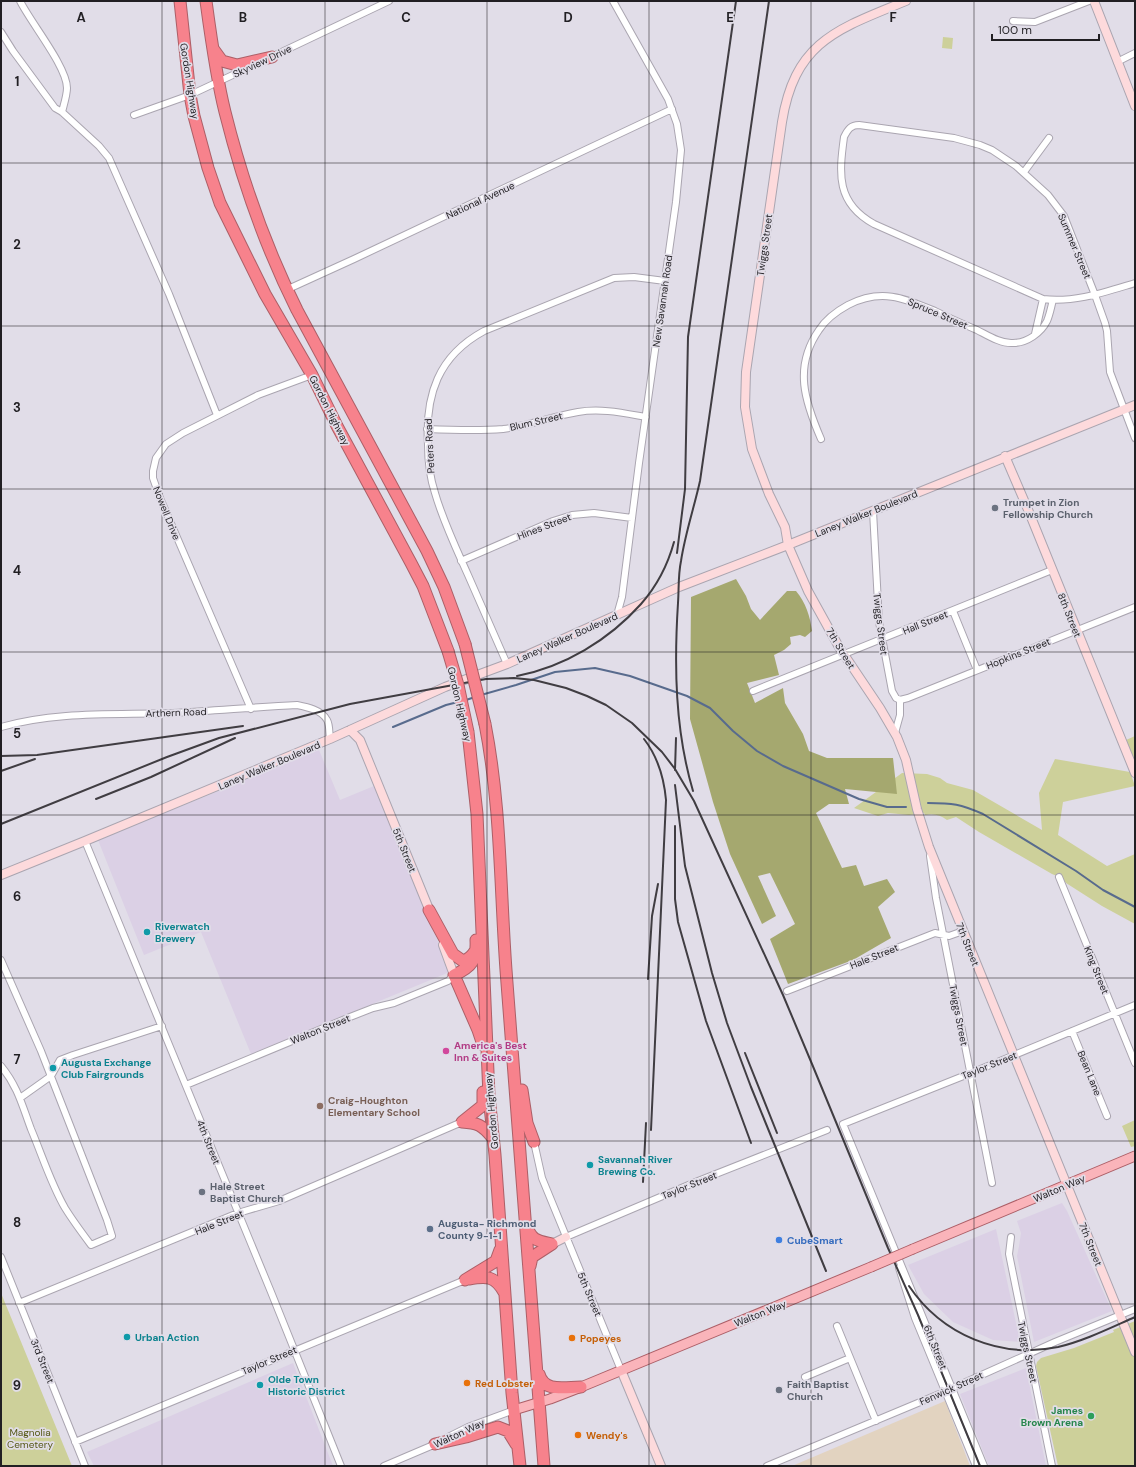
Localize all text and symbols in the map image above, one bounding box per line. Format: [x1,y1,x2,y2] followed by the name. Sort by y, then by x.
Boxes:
[76,9,86,26] text: A
[239,9,247,26] text: B
[401,9,411,26] text: C
[563,9,573,26] text: D
[726,9,734,26] text: E
[889,9,897,26] text: F
[992,16,1099,42] scale bar
[998,22,1032,38] text: 100 m
[177,42,202,120] street label: Gordon Highway
[231,42,294,81] street label: Skyview Drive
[15,73,19,90] text: 1
[444,179,517,222] street label: National Avenue
[1055,212,1094,281] street label: Summer Street
[754,213,775,277] street label: Twiggs Street
[13,236,21,253] text: 2
[650,254,675,348] street label: New Savannah Road
[906,295,970,332] street label: Spruce Street
[306,373,353,448] street label: Gordon Highway
[13,399,21,416] text: 3
[508,409,564,434] street label: Blum Street
[422,418,437,474] street label: Peters Road
[150,485,183,542] street label: Nowell Drive
[813,487,919,540] street label: Laney Walker Boulevard
[1003,496,1093,521] place label: Trumpet in Zion Fellowship Church
[990,503,1000,513] marker: Trumpet in Zion Fellowship Church
[515,510,573,543] street label: Hines Street
[13,562,21,579] text: 4
[1055,591,1084,639] street label: 8th Street
[870,592,891,656] street label: Twiggs Street
[901,607,950,637] street label: Hall Street
[515,609,620,666] street label: Laney Walker Boulevard
[823,625,858,671] street label: 7th Street
[984,635,1052,672] street label: Hopkins Street
[445,665,475,743] street label: Gordon Highway
[145,705,207,720] street label: Arthern Road
[13,725,21,742] text: 5
[216,738,322,793] street label: Laney Walker Boulevard
[390,826,419,874] street label: 5th Street
[13,888,21,905] text: 6
[155,920,210,945] place label: Riverwatch Brewery
[953,920,982,968] street label: 7th Street
[142,927,152,937] marker: Riverwatch Brewery
[848,941,900,972] street label: Hale Street
[1081,944,1112,996] street label: King Street
[946,983,971,1047] street label: Twiggs Street
[288,1012,352,1047] street label: Walton Street
[454,1039,527,1064] place label: America's Best Inn & Suites
[441,1046,451,1056] marker: America's Best Inn & Suites
[960,1048,1019,1082] street label: Taylor Street
[1075,1049,1105,1098] street label: Bean Lane
[14,1051,21,1068] text: 7
[61,1056,151,1081] place label: Augusta Exchange Club Fairgrounds
[48,1063,58,1073] marker: Augusta Exchange Club Fairgrounds
[482,1072,501,1150] street label: Gordon Highway
[328,1094,420,1119] place label: Craig-Houghton Elementary School
[315,1101,325,1111] marker: Craig-Houghton Elementary School
[194,1118,223,1166] street label: 4th Street
[598,1153,672,1178] place label: Savannah River Brewing Co.
[585,1160,595,1170] marker: Savannah River Brewing Co.
[660,1168,719,1202] street label: Taylor Street
[1031,1172,1087,1205] street label: Walton Way
[210,1180,284,1205] place label: Hale Street Baptist Church
[197,1187,207,1197] marker: Hale Street Baptist Church
[193,1207,245,1238] street label: Hale Street
[13,1214,21,1231] text: 8
[438,1217,536,1242] place label: Augusta- Richmond County 9-1-1
[1076,1220,1105,1268] street label: 7th Street
[425,1224,435,1234] marker: Augusta- Richmond County 9-1-1
[787,1234,843,1247] place label: CubeSmart
[774,1235,784,1245] marker: CubeSmart
[574,1270,605,1318] street label: 5th Street
[732,1297,789,1330] street label: Walton Way
[1015,1320,1040,1384] street label: Twiggs Street
[921,1323,950,1371] street label: 6th Street
[135,1331,199,1344] place label: Urban Action
[122,1332,132,1342] marker: Urban Action
[580,1332,621,1345] place label: Popeyes
[567,1333,577,1343] marker: Popeyes
[28,1337,57,1385] street label: 3rd Street
[240,1343,299,1378] street label: Taylor Street
[917,1369,985,1408] street label: Fenwick Street
[268,1373,345,1398] place label: Olde Town Historic District
[13,1377,21,1394] text: 9
[475,1377,533,1390] place label: Red Lobster
[462,1378,472,1388] marker: Red Lobster
[787,1378,849,1403] place label: Faith Baptist Church
[255,1380,265,1390] marker: Olde Town Historic District
[774,1385,784,1395] marker: Faith Baptist Church
[1021,1404,1083,1429] place label: James Brown Arena
[1086,1411,1096,1421] marker: James Brown Arena
[432,1416,487,1451] street label: Walton Way
[7,1426,53,1451] park label: Magnolia Cemetery
[586,1429,628,1442] place label: Wendy's
[573,1430,583,1440] marker: Wendy's

